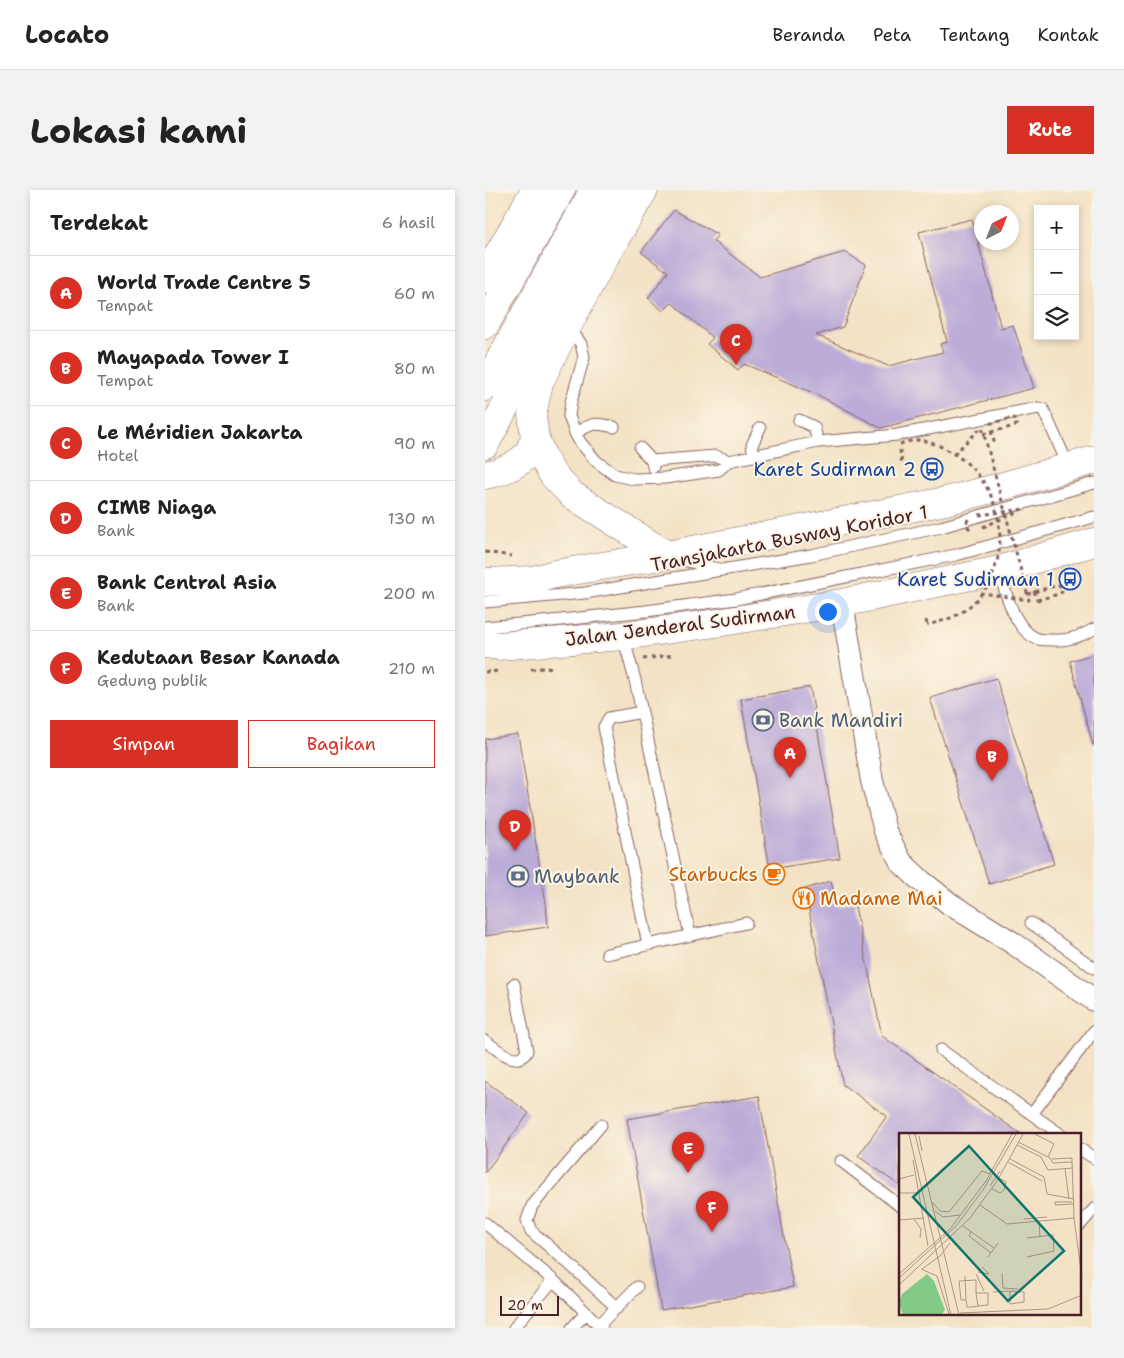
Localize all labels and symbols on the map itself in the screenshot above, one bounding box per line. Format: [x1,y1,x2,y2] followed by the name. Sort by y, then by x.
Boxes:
[974,205,1019,250] north arrow
[720,324,752,365] pin: C
[754,457,916,482] place label: Karet Sudirman 2
[920,457,944,481] bus stop icon: Karet Sudirman 2
[648,499,930,578] street label: Transjakarta Busway Koridor 1
[897,567,1054,592] place label: Karet Sudirman 1
[1058,567,1082,591] bus stop icon: Karet Sudirman 1
[563,599,797,652] street label: Jalan Jenderal Sudirman
[815,599,841,625] your location
[751,708,775,732] bank icon: Bank Mandiri
[779,708,903,733] place label: Bank Mandiri
[774,737,806,778] pin: A
[976,740,1008,781] pin: B
[499,810,531,851] pin: D
[668,862,758,887] place label: Starbucks
[762,862,786,886] cafe icon: Starbucks
[506,864,530,888] bank icon: Maybank
[534,864,620,889] place label: Maybank
[792,886,816,910] restaurant icon: Madame Mai
[820,886,943,911] place label: Madame Mai
[672,1132,704,1173] pin: E
[899,1133,1081,1316] inset map
[696,1191,728,1232] pin: F
[500,1293,559,1316] scale bar

